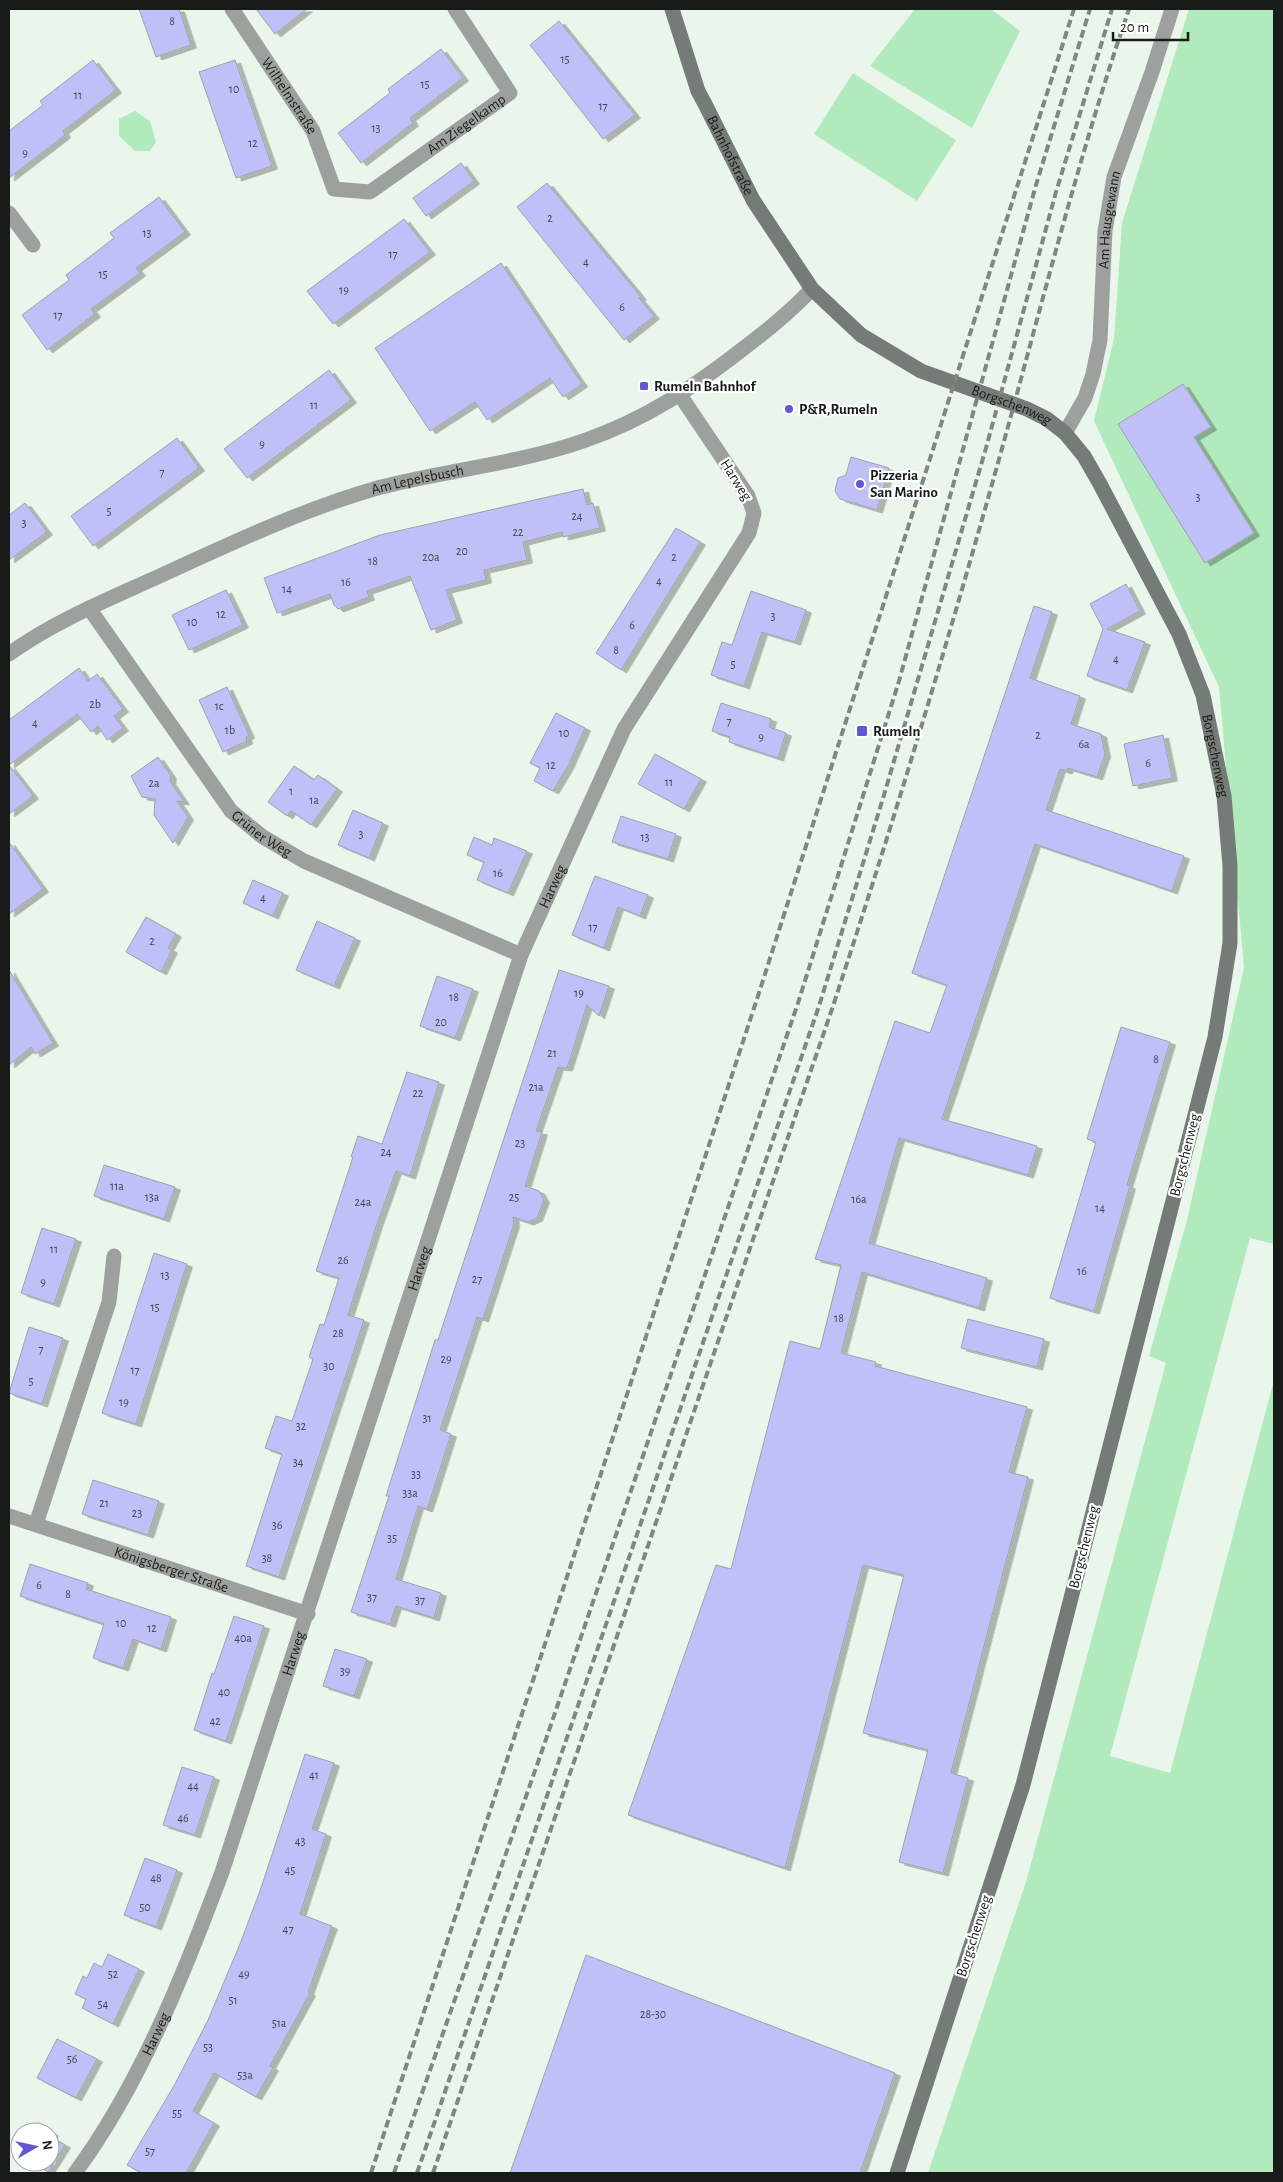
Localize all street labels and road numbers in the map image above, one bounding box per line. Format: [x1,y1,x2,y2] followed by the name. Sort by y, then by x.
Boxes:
[259,55,320,137] street label: Wilhelmstraße
[424,91,508,157] street label: Am Ziegelkamp
[704,113,757,198] street label: Bahnhofstraße
[1096,168,1123,269] street label: Am Hausgewann
[970,382,1056,428] street label: Borgschenweg
[718,457,755,504] street label: Harweg
[369,462,465,497] street label: Am Lepelsbusch
[1200,713,1232,799] street label: Borgschenweg
[229,807,295,860] street label: Grüner Weg
[536,862,569,910] street label: Harweg
[1167,1111,1203,1198] street label: Borgschenweg
[405,1244,433,1292] street label: Harweg
[1066,1503,1102,1590] street label: Borgschenweg
[113,1544,231,1595] street label: Königsberger Straße
[279,1629,308,1677] street label: Harweg
[954,1893,994,1979] street label: Borgschenweg
[139,2009,172,2058] street label: Harweg

